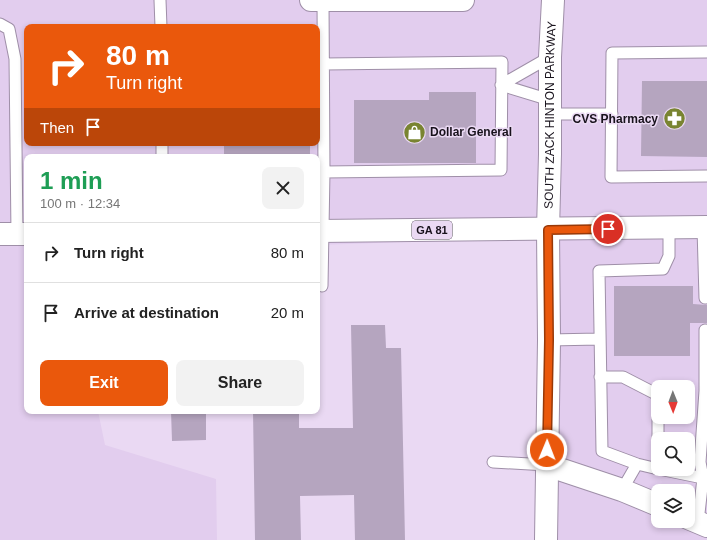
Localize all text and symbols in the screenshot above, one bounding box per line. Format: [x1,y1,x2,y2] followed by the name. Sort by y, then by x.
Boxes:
[542,21,559,209] street label: SOUTH ZACK HINTON PARKWAY
[40,40,92,92] icon: right
[106,40,170,71] text: 80 m
[106,73,182,93] text: Turn right
[661,106,687,132] pharmacy icon: CVS Pharmacy
[573,112,658,126] place label: CVS Pharmacy
[82,116,104,138] icon: arrive
[40,119,74,136] text: Then
[402,119,428,145] shop icon: Dollar General
[430,125,512,139] place label: Dollar General
[40,167,103,194] text: 1 min
[262,167,304,209] button: close
[40,196,120,211] text: 100 m · 12:34
[591,212,625,246] pin
[597,218,619,240] icon: arrive
[412,221,452,239] road number: GA 81
[40,242,62,264] icon: right
[74,244,144,261] text: Turn right
[271,244,304,261] text: 80 m
[40,302,62,324] icon: arrive
[74,304,219,321] text: Arrive at destination
[271,304,304,321] text: 20 m
[40,360,168,406] button: Exit
[176,360,304,406] button: Share
[651,380,695,424] north arrow
[651,380,695,528] map controls
[526,429,568,471] position arrow
[651,432,695,476] button: search
[651,484,695,528] button: layers

